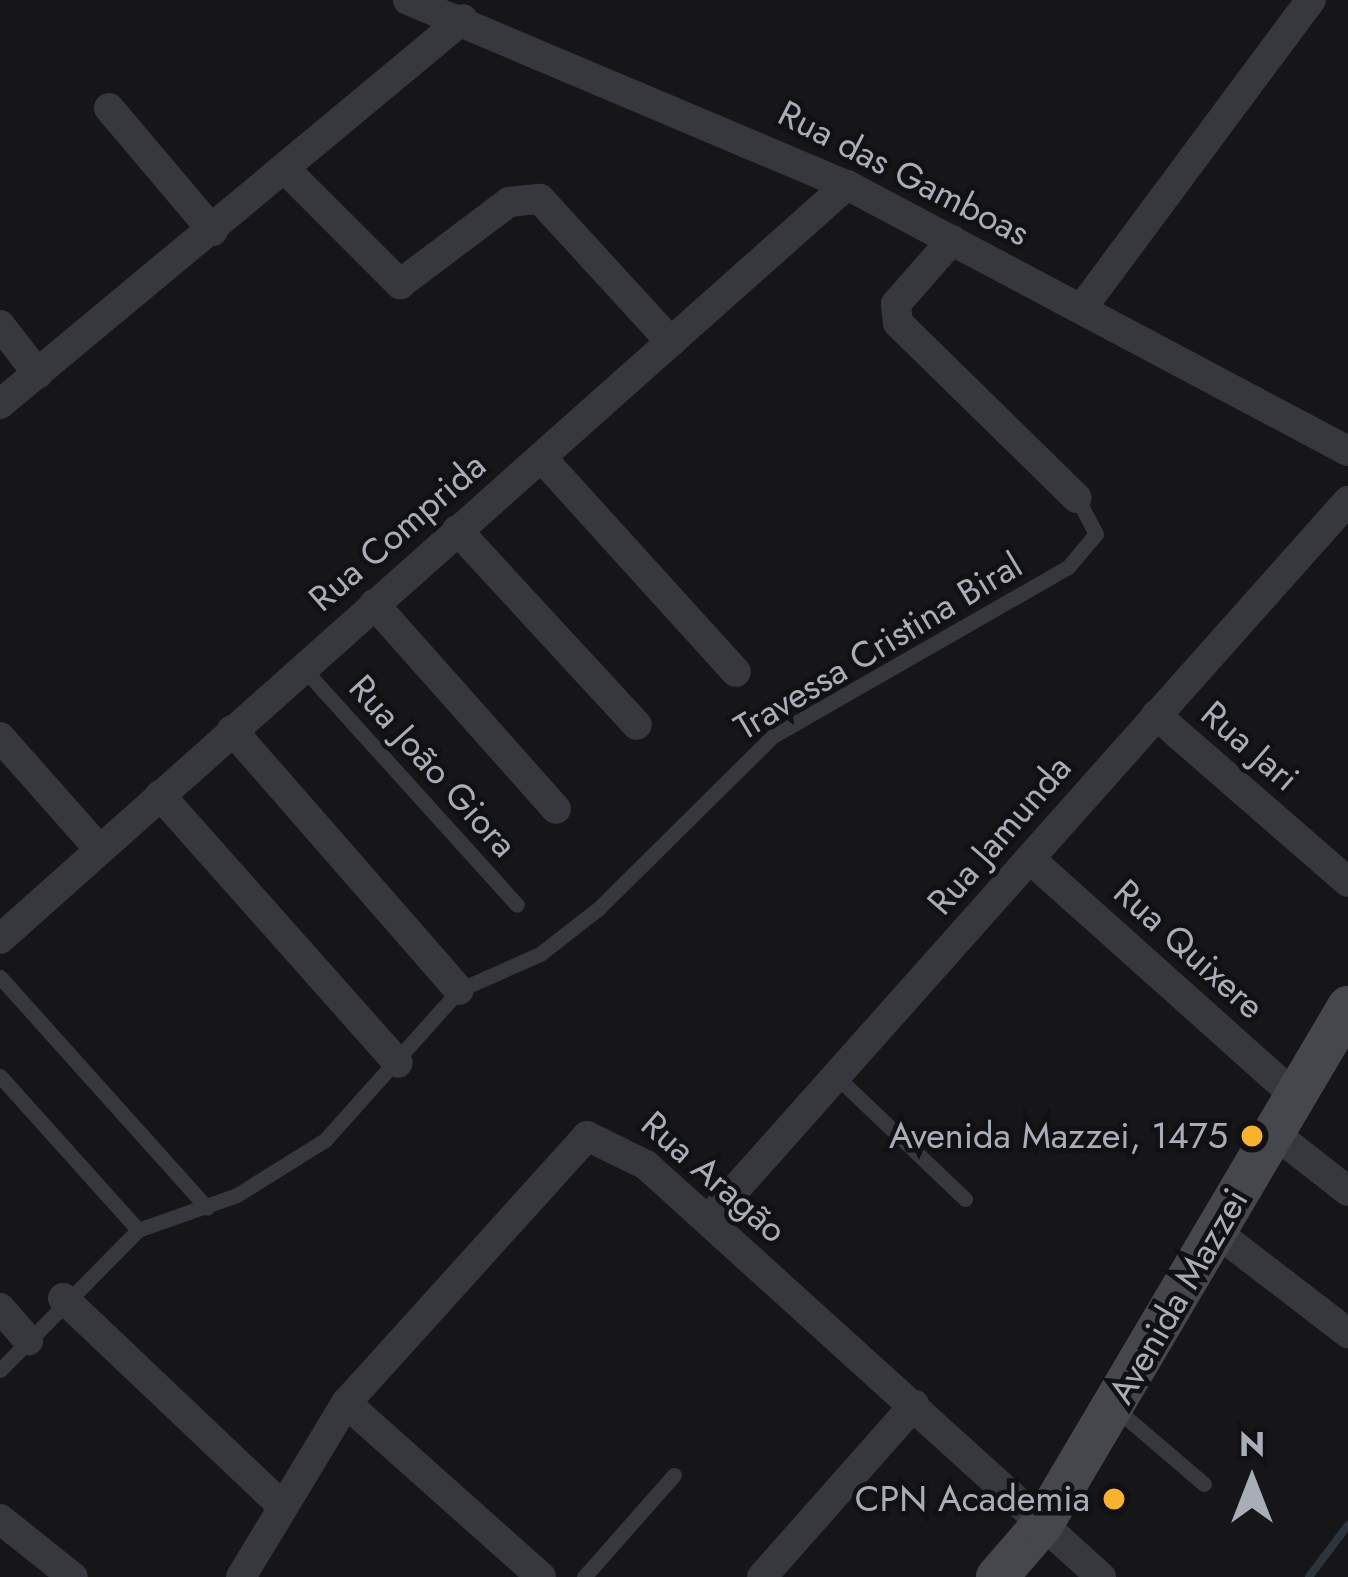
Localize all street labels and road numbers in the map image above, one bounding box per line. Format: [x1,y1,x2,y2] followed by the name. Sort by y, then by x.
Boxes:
[771,91,1037,255] street label: Rua das Gamboas
[300,444,494,620] street label: Rua Comprida
[726,543,1030,749] street label: Travessa Cristina Biral
[340,666,526,866] street label: Rua João Giora
[1192,692,1308,800] street label: Rua Jari
[918,747,1080,923] street label: Rua Jamunda
[1105,870,1273,1028] street label: Rua Quixere
[633,1102,795,1252] street label: Rua Aragão
[1099,1181,1257,1411] street label: Avenida Mazzei

